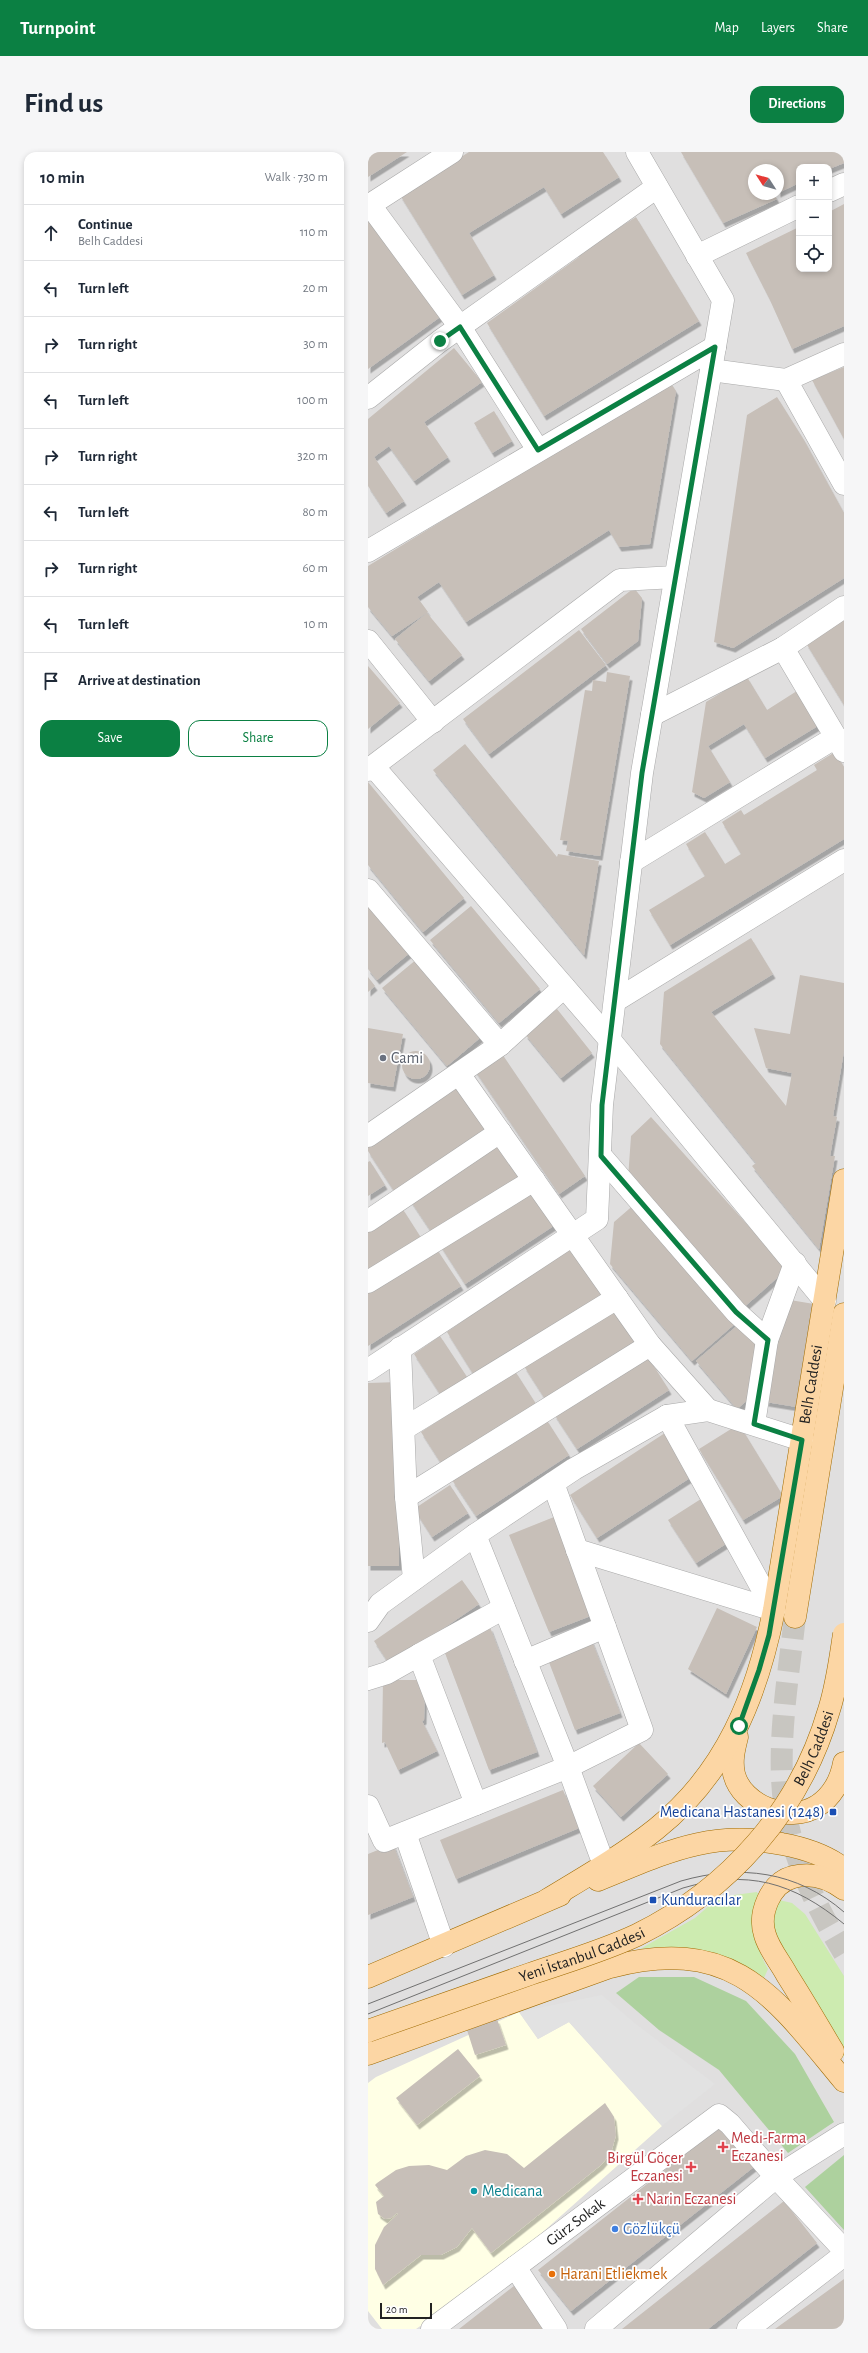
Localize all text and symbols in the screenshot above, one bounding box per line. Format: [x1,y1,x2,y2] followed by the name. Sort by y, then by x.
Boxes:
[20,19,95,38] text: Turnpoint
[714,21,739,35] text: Map
[761,21,795,35] text: Layers
[817,21,848,35] text: Share
[750,86,844,123] button: Directions
[24,90,103,118] text: Find us
[748,164,784,200] north arrow
[796,164,832,272] map controls
[796,164,832,200] button: +
[40,169,85,186] text: 10 min
[264,171,328,184] text: Walk · 730 m
[796,200,832,236] button: −
[78,217,133,232] text: Continue
[40,222,62,244] icon: ahead
[300,226,328,239] text: 110 m
[78,235,143,248] text: Belh Caddesi
[796,236,832,272] button: locate
[40,278,62,300] icon: left
[78,281,129,296] text: Turn left
[303,282,328,295] text: 20 m
[431,332,449,350] route end
[40,334,62,356] icon: right
[78,337,137,352] text: Turn right
[303,338,328,351] text: 30 m
[40,390,62,412] icon: left
[78,393,129,408] text: Turn left
[297,394,328,407] text: 100 m
[40,446,62,468] icon: right
[78,449,137,464] text: Turn right
[297,450,328,463] text: 320 m
[40,502,62,524] icon: left
[78,505,129,520] text: Turn left
[302,506,328,519] text: 80 m
[40,558,62,580] icon: right
[78,561,137,576] text: Turn right
[302,562,328,575] text: 60 m
[40,614,62,636] icon: left
[78,617,129,632] text: Turn left
[304,618,328,631] text: 10 m
[40,670,62,692] icon: arrive
[78,673,201,688] text: Arrive at destination
[40,720,180,757] button: Save
[188,720,328,757] button: Share
[391,1050,423,1066] place label: Cami
[378,1053,388,1063] marker: Cami
[796,1344,825,1425] street label: Belh Caddesi
[791,1709,836,1789] street label: Belh Caddesi
[730,1717,748,1735] route start
[660,1804,825,1820] place label: Medicana Hastanesi (1248)
[828,1807,838,1817] marker: Medicana Hastanesi (1248)
[661,1892,742,1908] place label: Kunduracılar
[648,1895,658,1905] marker: Kunduracılar
[517,1924,647,1985] street label: Yeni İstanbul Caddesi
[731,2130,806,2164] place label: Medi-Farma Eczanesi
[718,2142,728,2152] marker: Medi-Farma Eczanesi
[607,2150,684,2184] place label: Birgül Göçer Eczanesi
[686,2162,696,2172] marker: Birgül Göçer Eczanesi
[482,2183,543,2199] place label: Medicana
[469,2186,479,2196] marker: Medicana
[646,2191,736,2207] place label: Narin Eczanesi
[633,2194,643,2204] marker: Narin Eczanesi
[543,2195,608,2249] street label: Gürz Sokak
[623,2221,680,2237] place label: Gözlükçü
[610,2224,620,2234] marker: Gözlükçü
[560,2266,668,2282] place label: Harani Etliekmek
[547,2269,557,2279] marker: Harani Etliekmek
[380,2301,432,2320] scale bar
[386,2304,407,2315] text: 20 m

